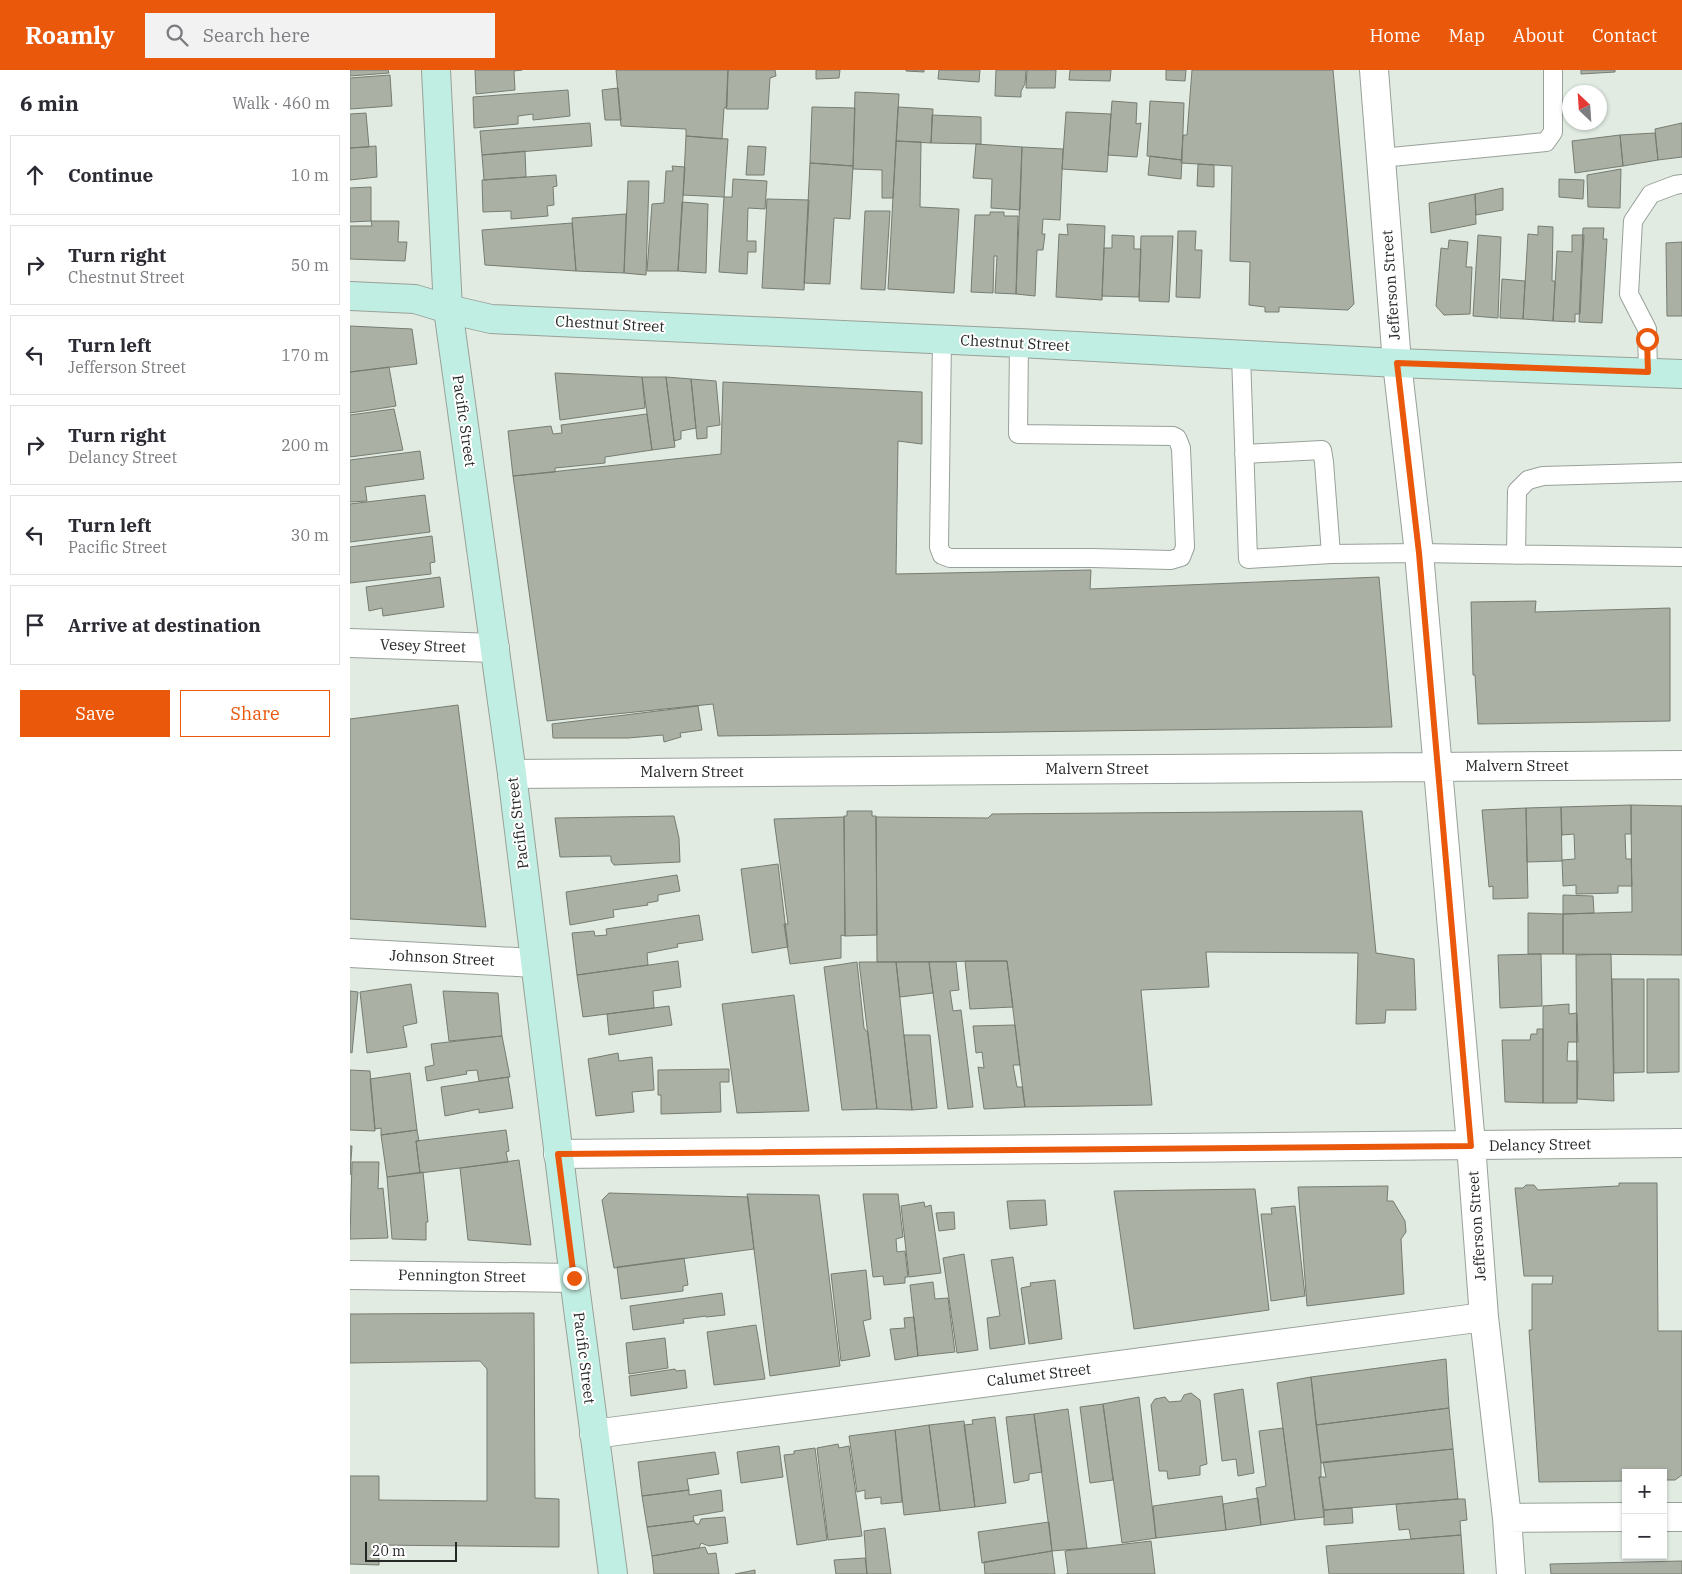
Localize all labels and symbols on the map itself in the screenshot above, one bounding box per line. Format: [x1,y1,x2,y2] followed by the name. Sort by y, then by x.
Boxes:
[1562,85,1607,130] north arrow
[1377,229,1404,341] street label: Jefferson Street
[555,311,665,336] street label: Chestnut Street
[1636,328,1659,351] route start
[960,330,1070,355] street label: Chestnut Street
[449,374,480,468] street label: Pacific Street
[380,635,466,656] street label: Vesey Street
[1465,756,1569,775] street label: Malvern Street
[1045,759,1149,778] street label: Malvern Street
[640,762,744,781] street label: Malvern Street
[502,776,533,870] street label: Pacific Street
[389,945,495,970] street label: Johnson Street
[1489,1134,1591,1155] street label: Delancy Street
[1463,1170,1490,1282] street label: Jefferson Street
[398,1265,526,1286] street label: Pennington Street
[563,1267,586,1290] route end
[569,1311,600,1405] street label: Pacific Street
[986,1359,1092,1390] street label: Calumet Street
[365,1539,458,1562] scale bar

